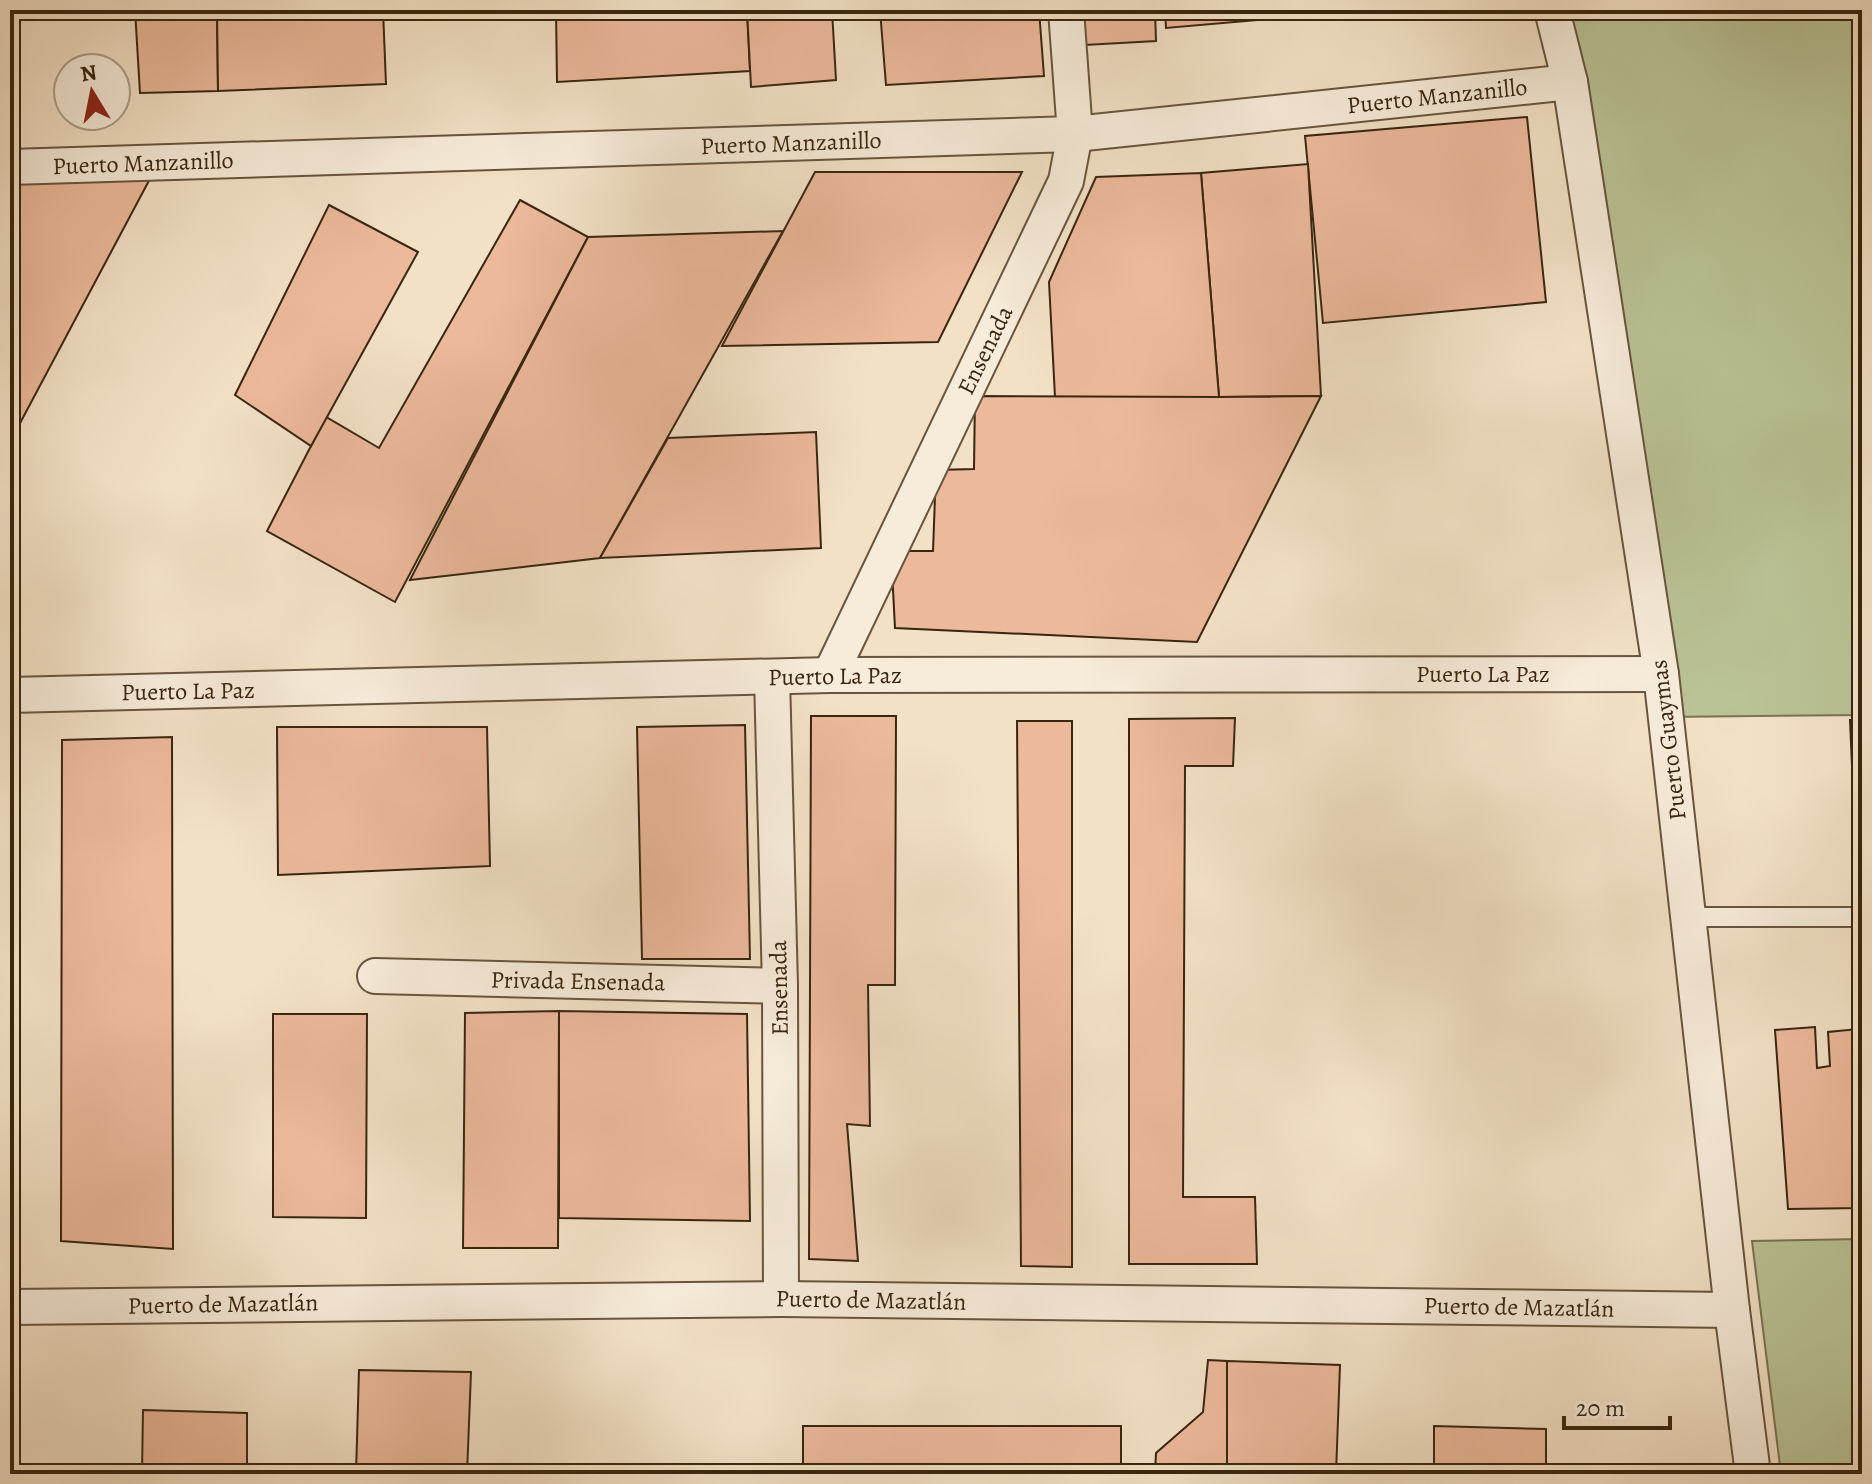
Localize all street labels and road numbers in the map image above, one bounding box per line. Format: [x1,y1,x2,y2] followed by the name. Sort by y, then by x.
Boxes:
[1345,71,1529,121] street label: Puerto Manzanillo
[700,124,882,162] street label: Puerto Manzanillo
[52,144,234,182] street label: Puerto Manzanillo
[950,299,1021,400] street label: Ensenada
[1416,658,1550,690] street label: Puerto La Paz
[1642,658,1694,822] street label: Puerto Guaymas
[768,659,902,693] street label: Puerto La Paz
[121,674,255,708] street label: Puerto La Paz
[762,939,796,1036] street label: Ensenada
[490,963,666,999] street label: Privada Ensenada
[775,1282,967,1318] street label: Puerto de Mazatlán
[127,1286,319,1322] street label: Puerto de Mazatlán
[1423,1289,1615,1325] street label: Puerto de Mazatlán

